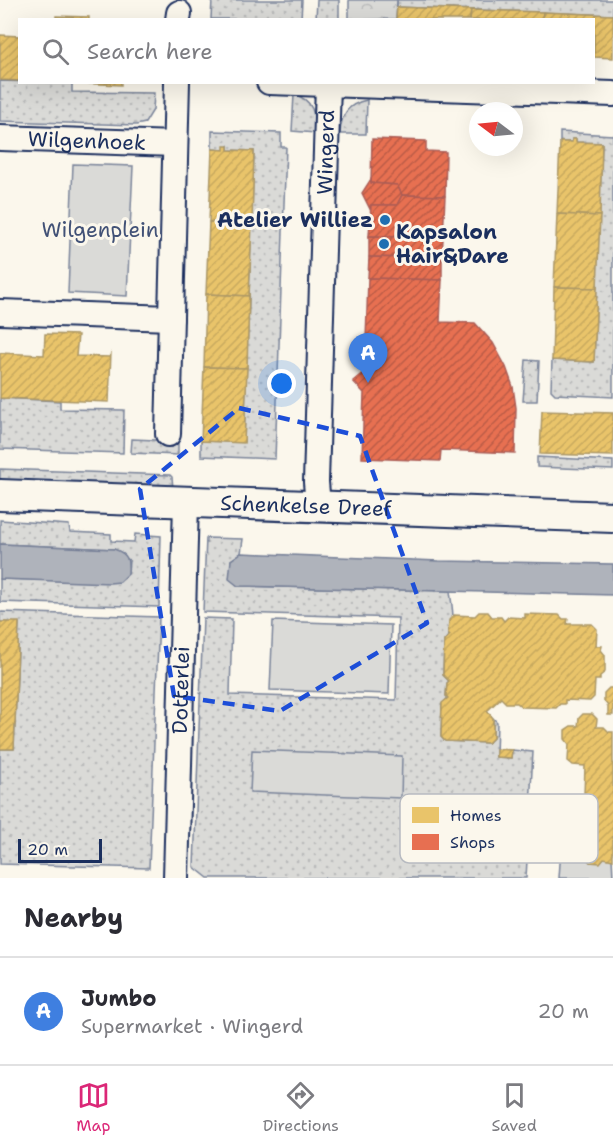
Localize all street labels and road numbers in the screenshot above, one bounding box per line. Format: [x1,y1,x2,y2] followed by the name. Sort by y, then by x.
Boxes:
[311,109,341,195] street label: Wingerd
[27,125,147,157] street label: Wilgenhoek
[220,489,392,523] street label: Schenkelse Dreef
[166,646,196,735] street label: Dotterlei

